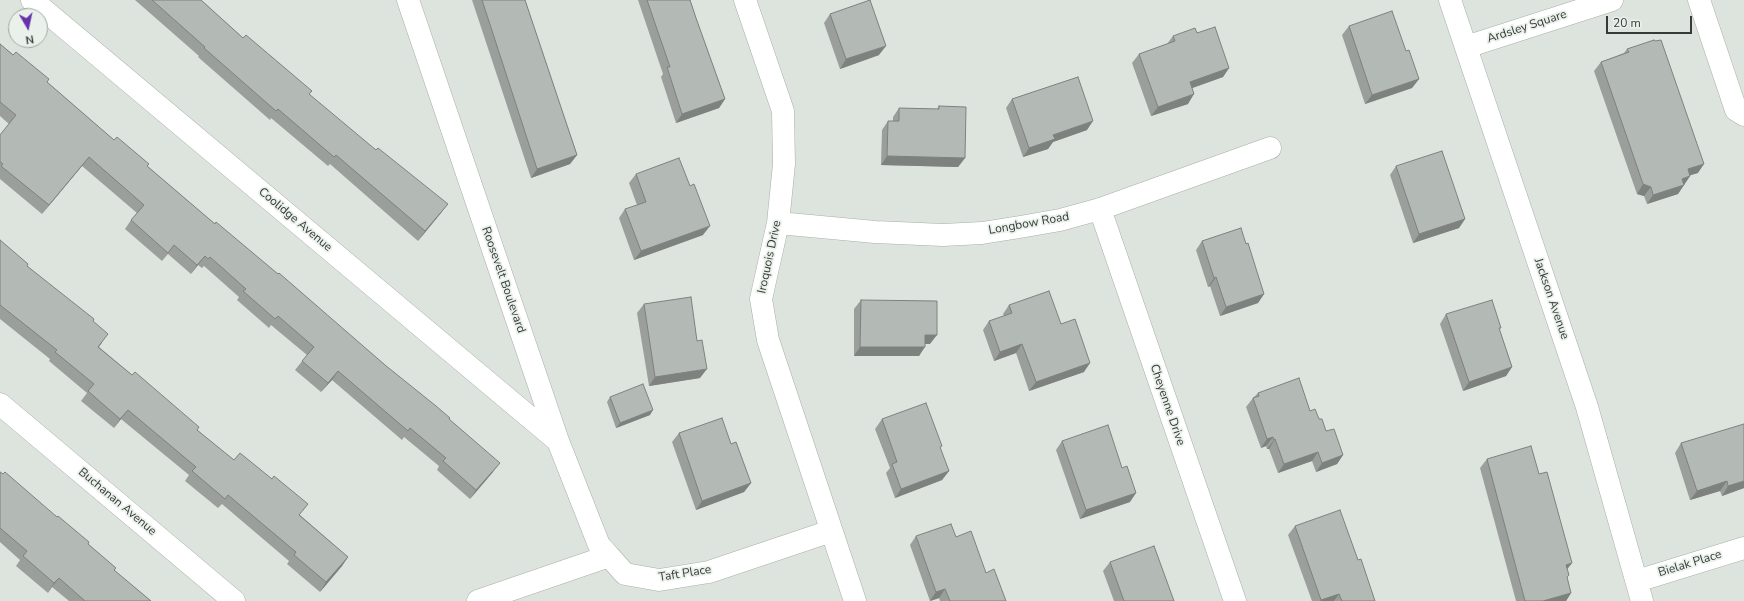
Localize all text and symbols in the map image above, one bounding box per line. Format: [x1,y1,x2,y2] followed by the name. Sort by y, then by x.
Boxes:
[1485,7,1569,47] street label: Ardsley Square
[8,8,48,48] north arrow
[1608,8,1694,34] scale bar
[1613,15,1641,31] text: 20 m
[25,31,35,47] text: N
[255,185,335,255] street label: Coolidge Avenue
[988,210,1070,238] street label: Longbow Road
[755,219,785,295] street label: Iroquois Drive
[478,225,528,335] street label: Roosevelt Boulevard
[1530,257,1572,341] street label: Jackson Avenue
[1146,362,1188,448] street label: Cheyenne Drive
[75,465,159,539] street label: Buchanan Avenue
[1657,548,1723,580] street label: Bielak Place
[658,563,712,585] street label: Taft Place

